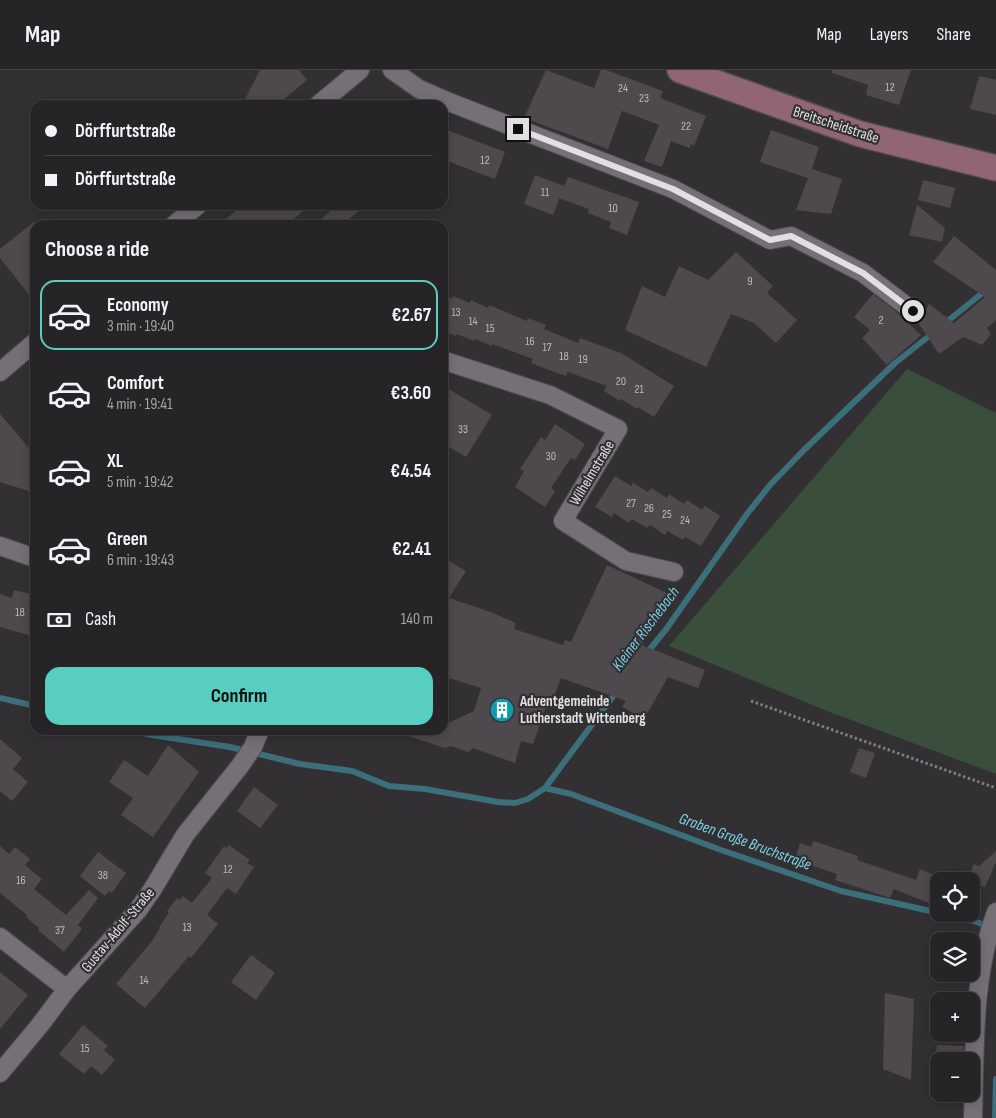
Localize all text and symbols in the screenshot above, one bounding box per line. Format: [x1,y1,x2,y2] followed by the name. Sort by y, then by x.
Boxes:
[25,20,60,49] text: Map
[817,24,842,45] text: Map
[870,24,909,45] text: Layers
[937,24,971,45] text: Share
[885,80,895,95] house number: 12
[618,81,628,96] house number: 24
[639,91,649,106] house number: 23
[791,102,881,148] street label: Breitscheidstraße
[507,118,529,140] route end
[681,119,691,134] house number: 22
[75,120,176,143] text: Dörffurtstraße
[480,153,490,168] house number: 12
[75,168,176,191] text: Dörffurtstraße
[541,185,550,200] house number: 11
[608,201,618,216] house number: 10
[45,236,149,263] text: Choose a ride
[747,274,753,289] house number: 9
[47,293,92,338] icon: car
[107,294,169,317] text: Economy
[902,300,924,322] route start
[392,304,431,327] text: €2.67
[451,305,461,320] house number: 13
[879,313,884,328] house number: 2
[468,314,478,329] house number: 14
[107,317,174,336] text: 3 min · 19:40
[485,321,495,336] house number: 15
[525,334,535,349] house number: 16
[543,340,552,355] house number: 17
[559,349,569,364] house number: 18
[578,352,588,367] house number: 19
[47,371,92,416] icon: car
[107,372,164,395] text: Comfort
[616,374,626,389] house number: 20
[391,382,431,405] text: €3.60
[634,382,644,397] house number: 21
[107,395,173,414] text: 4 min · 19:41
[458,422,468,437] house number: 33
[565,437,619,509] street label: Wilhelmstraße
[47,449,92,494] icon: car
[546,449,556,464] house number: 30
[107,450,123,473] text: XL
[390,460,431,483] text: €4.54
[107,473,173,492] text: 5 min · 19:42
[626,496,636,511] house number: 27
[644,501,654,516] house number: 26
[662,507,672,522] house number: 25
[680,513,690,528] house number: 24
[47,527,92,572] icon: car
[107,528,147,551] text: Green
[392,538,431,561] text: €2.41
[107,551,174,570] text: 6 min · 19:43
[608,583,684,675] water label: Kleiner Rischebach
[15,605,25,620] house number: 18
[45,606,73,634] icon: cash
[85,608,116,631] text: Cash
[401,610,433,629] text: 140 m
[45,667,433,725] button: Confirm
[519,692,646,728] place label: Adventgemeinde Lutherstadt Wittenberg
[489,697,515,723] building icon: Adventgemeinde Lutherstadt Wittenberg
[676,809,814,875] water label: Graben Große Bruchstraße
[223,862,233,877] house number: 12
[98,868,108,883] house number: 38
[930,872,980,1102] map controls
[930,872,980,922] button: locate
[16,873,26,888] house number: 16
[77,884,159,976] street label: Gustav-Adolf-Straße
[182,920,192,935] house number: 13
[55,923,65,938] house number: 37
[930,932,980,982] button: layers
[139,973,149,988] house number: 14
[930,992,980,1042] button: +
[80,1041,90,1056] house number: 15
[930,1052,980,1102] button: −

